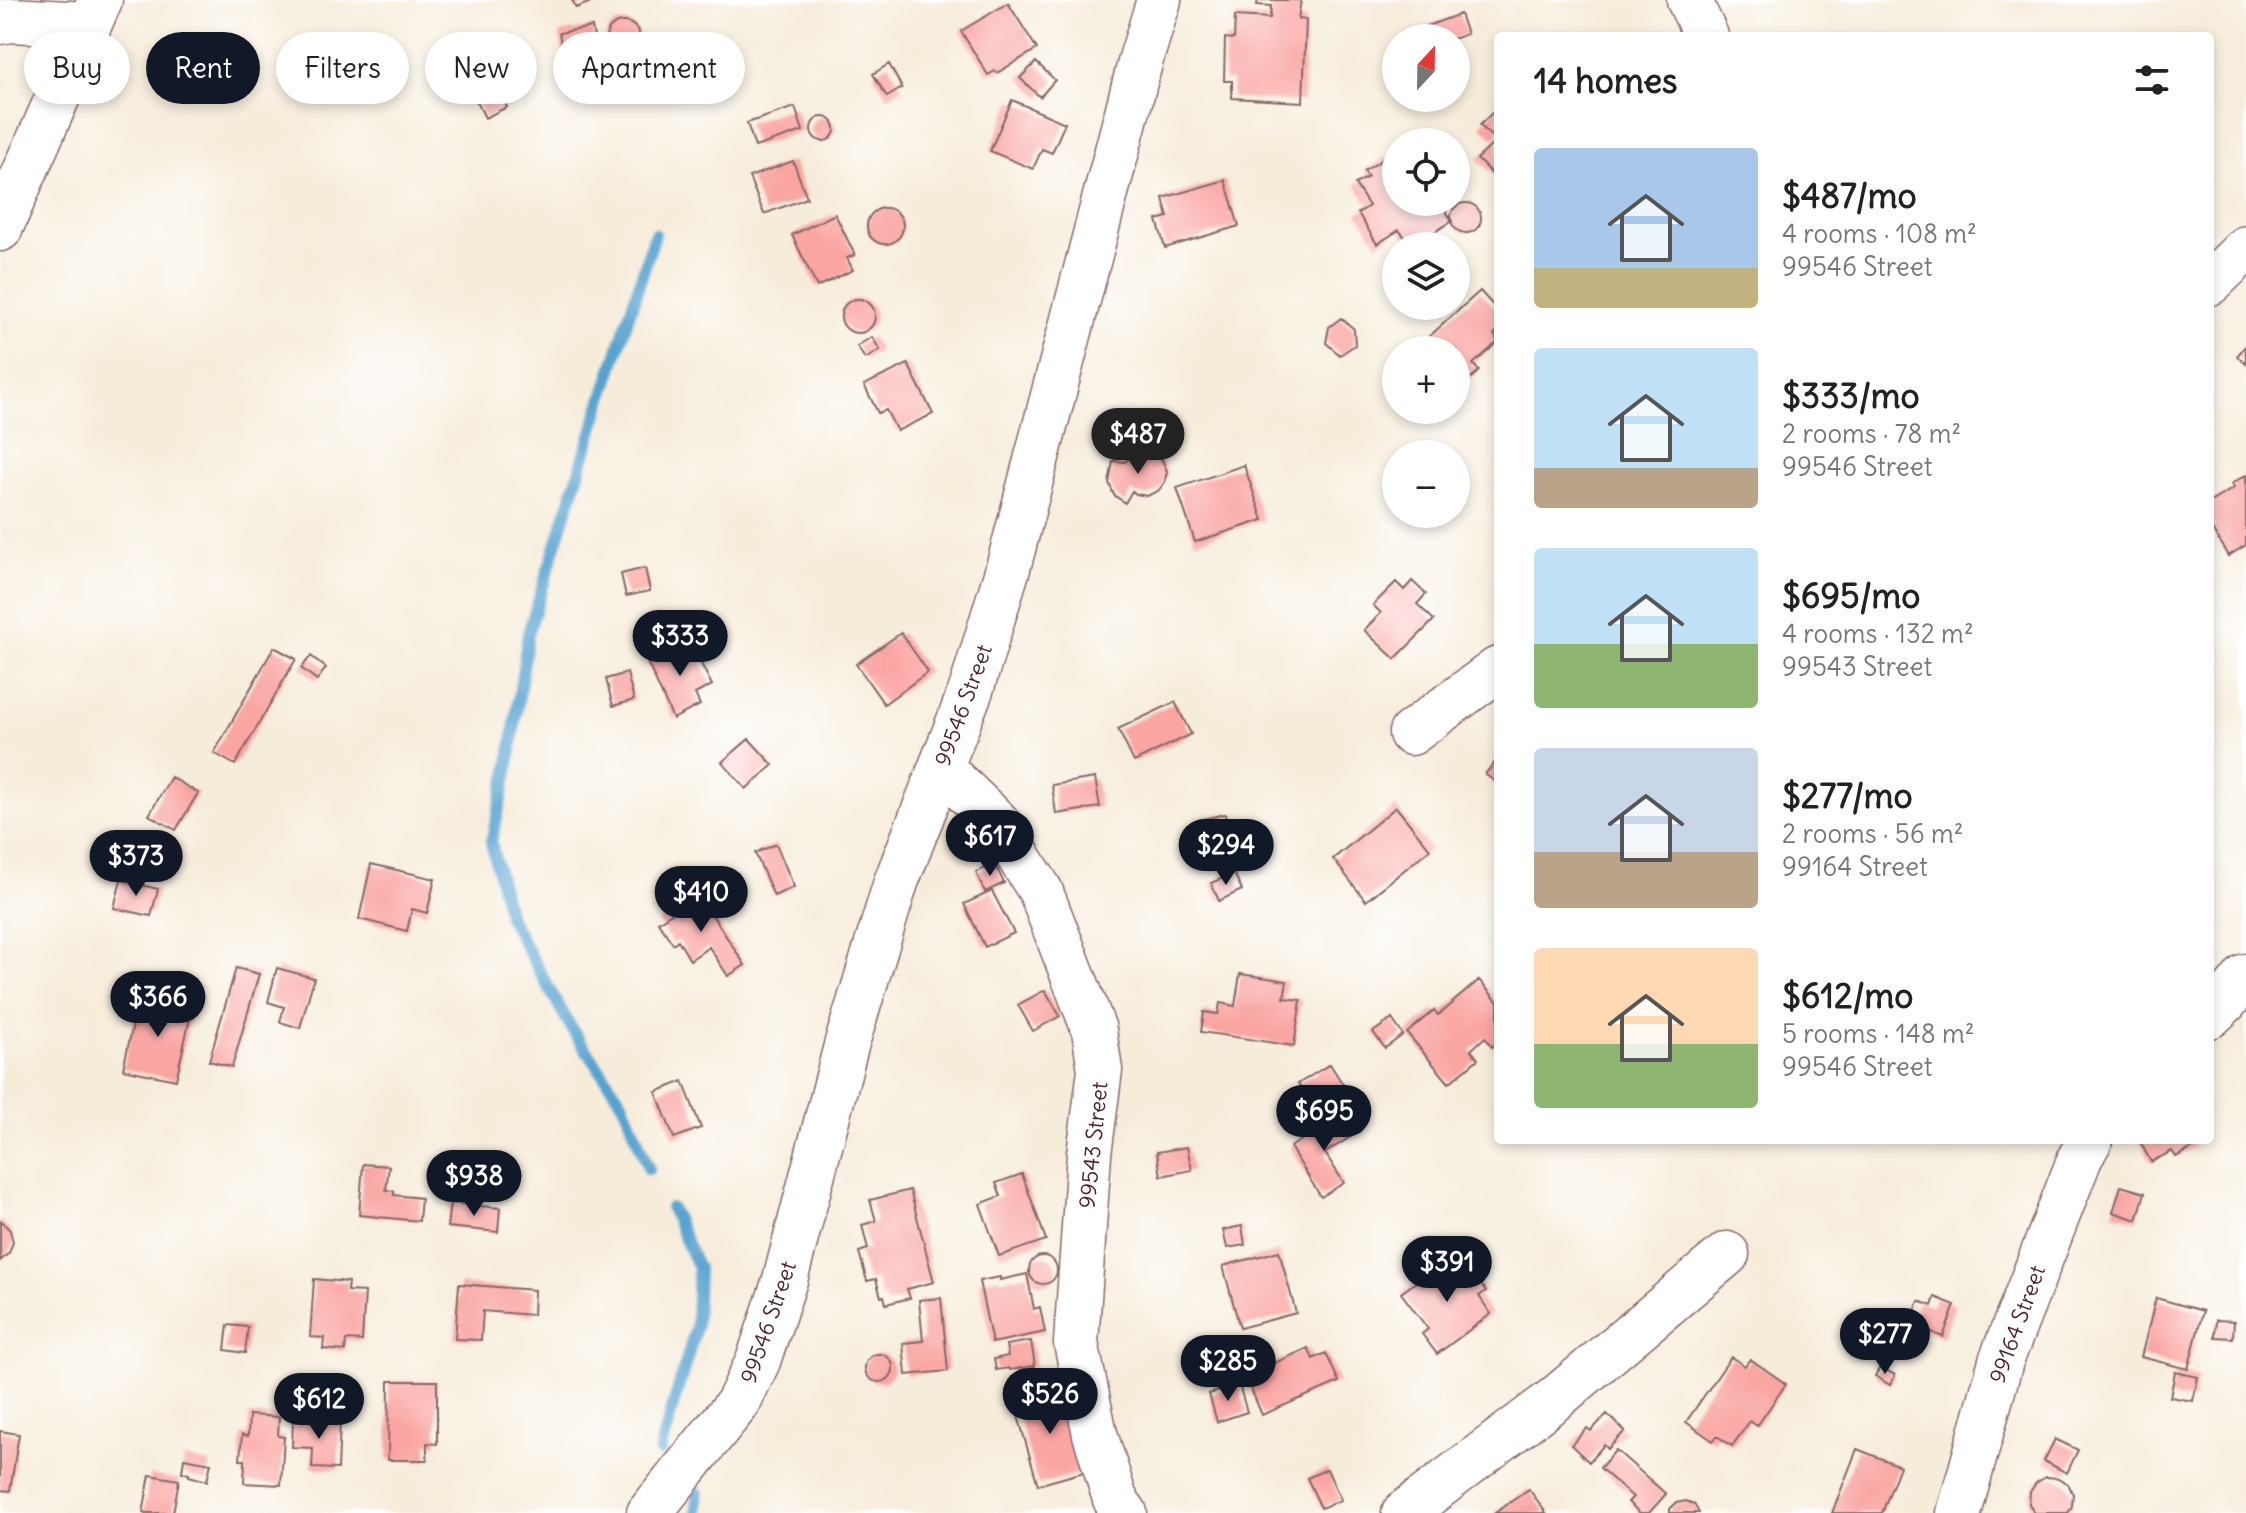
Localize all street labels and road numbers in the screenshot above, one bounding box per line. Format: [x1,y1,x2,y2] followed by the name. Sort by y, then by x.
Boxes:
[928,640,998,770] street label: 99546 Street
[1072,1080,1114,1210] street label: 99543 Street
[734,1257,802,1387] street label: 99546 Street
[1983,1261,2051,1387] street label: 99164 Street

